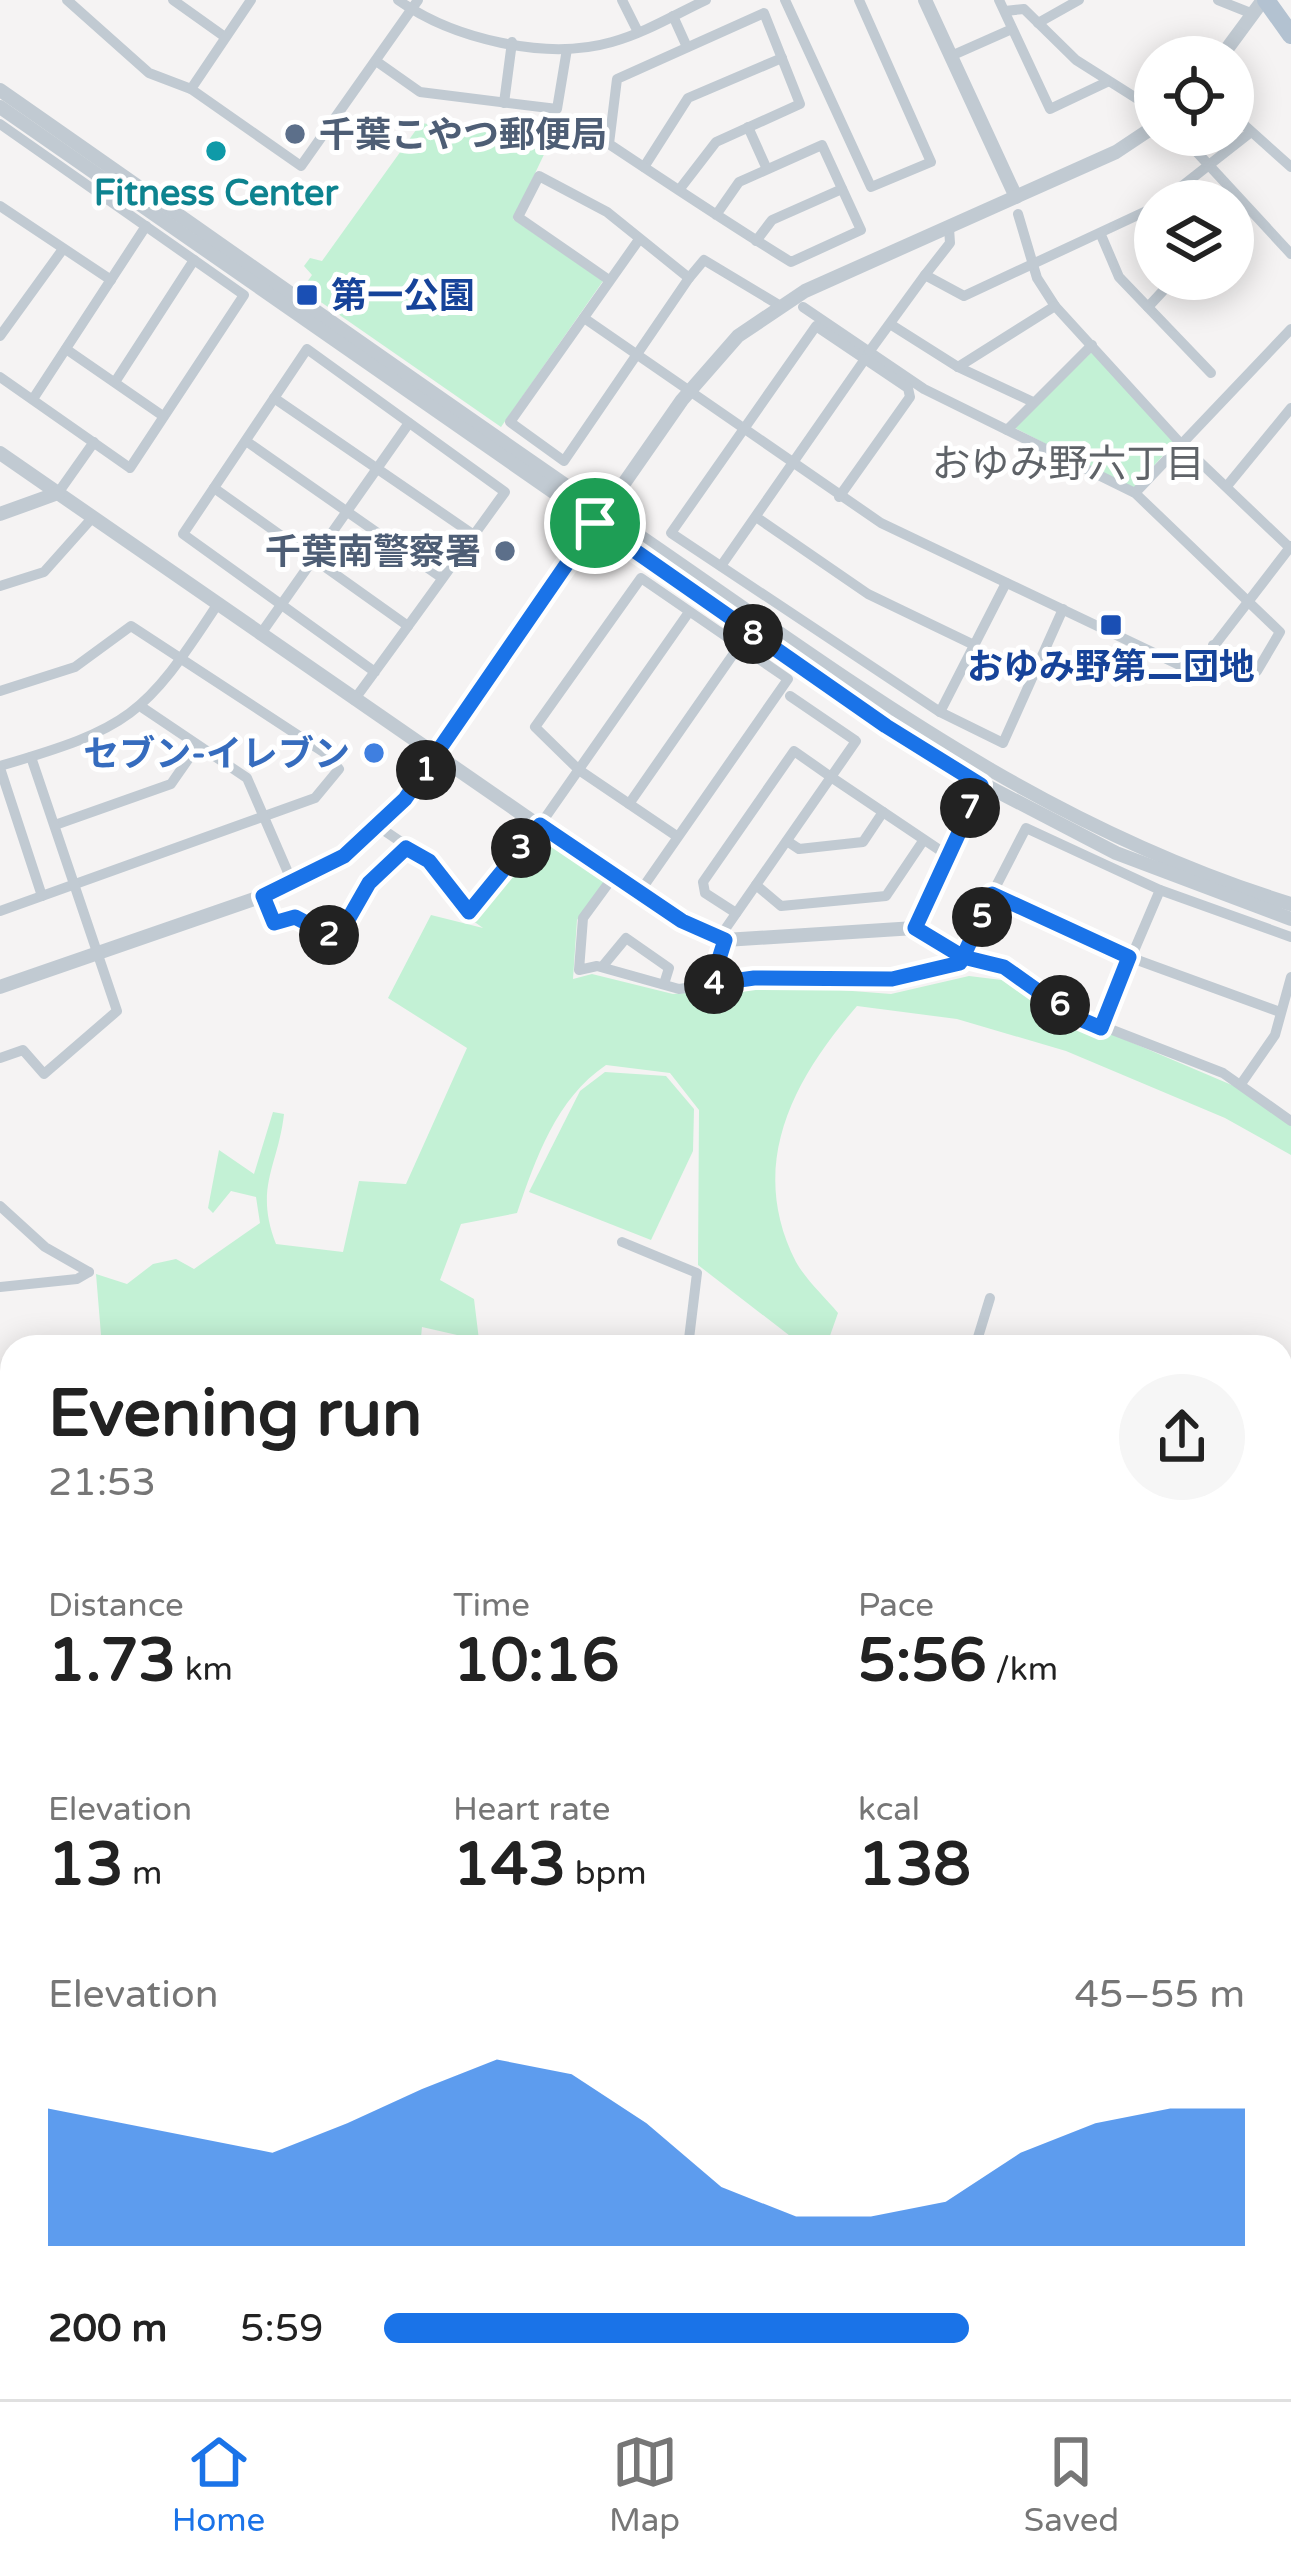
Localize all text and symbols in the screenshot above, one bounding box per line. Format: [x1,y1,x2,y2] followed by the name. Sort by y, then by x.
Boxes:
[1134,36,1254,300] map controls
[1134,36,1254,156] button: locate
[319,114,607,157] place label: 千葉こやつ郵便局
[282,121,308,147] marker: 千葉こやつ郵便局
[203,138,229,164] marker: Fitness Center
[94,172,339,215] place label: Fitness Center
[1134,180,1254,300] button: layers
[331,275,475,318] place label: 第一公園
[294,282,320,308] marker: 第一公園
[931,441,1205,488] district label: おゆみ野六丁目
[544,472,646,574] pin
[562,490,628,556] icon: arrive
[265,531,481,574] place label: 千葉南警察署
[492,538,518,564] marker: 千葉南警察署
[723,604,783,664] pin: 8
[1098,612,1124,638] marker: おゆみ野第二団地
[743,614,763,653] text: 8
[967,646,1255,689] place label: おゆみ野第二団地
[83,733,350,776] place label: セブン-イレブン
[361,740,387,766] marker: セブン-イレブン
[396,740,456,800] pin: 1
[416,750,436,789] text: 1
[940,778,1000,838] pin: 7
[960,788,980,827] text: 7
[491,818,551,878] pin: 3
[511,828,531,867] text: 3
[952,887,1012,947] pin: 5
[972,897,992,936] text: 5
[299,905,359,965] pin: 2
[319,915,339,954] text: 2
[684,954,744,1014] pin: 4
[704,964,724,1003] text: 4
[1030,975,1090,1035] pin: 6
[1050,985,1070,1024] text: 6
[48,1374,422,1454] text: Evening run
[1119,1374,1245,1500] button: share
[48,1459,156,1506] text: 21:53
[48,1586,184,1625] text: Distance
[453,1586,530,1625] text: Time
[858,1586,934,1625] text: Pace
[48,1625,176,1697] text: 1.73
[453,1625,619,1697] text: 10:16
[858,1625,987,1697] text: 5:56
[176,1650,233,1689] text: km
[987,1650,1058,1689] text: /km
[48,1790,192,1829] text: Elevation
[453,1790,610,1829] text: Heart rate
[858,1790,920,1829] text: kcal
[48,1829,123,1901] text: 13
[453,1829,566,1901] text: 143
[858,1829,971,1901] text: 138
[123,1854,162,1893] text: m
[566,1854,647,1893] text: bpm
[48,1971,218,2018] text: Elevation
[1074,1971,1245,2018] text: 45–55 m
[48,2305,167,2352] text: 200 m
[240,2305,324,2352] text: 5:59
[172,2429,265,2540] tab: Home
[609,2429,680,2540] tab: Map
[1024,2429,1119,2540] tab: Saved

